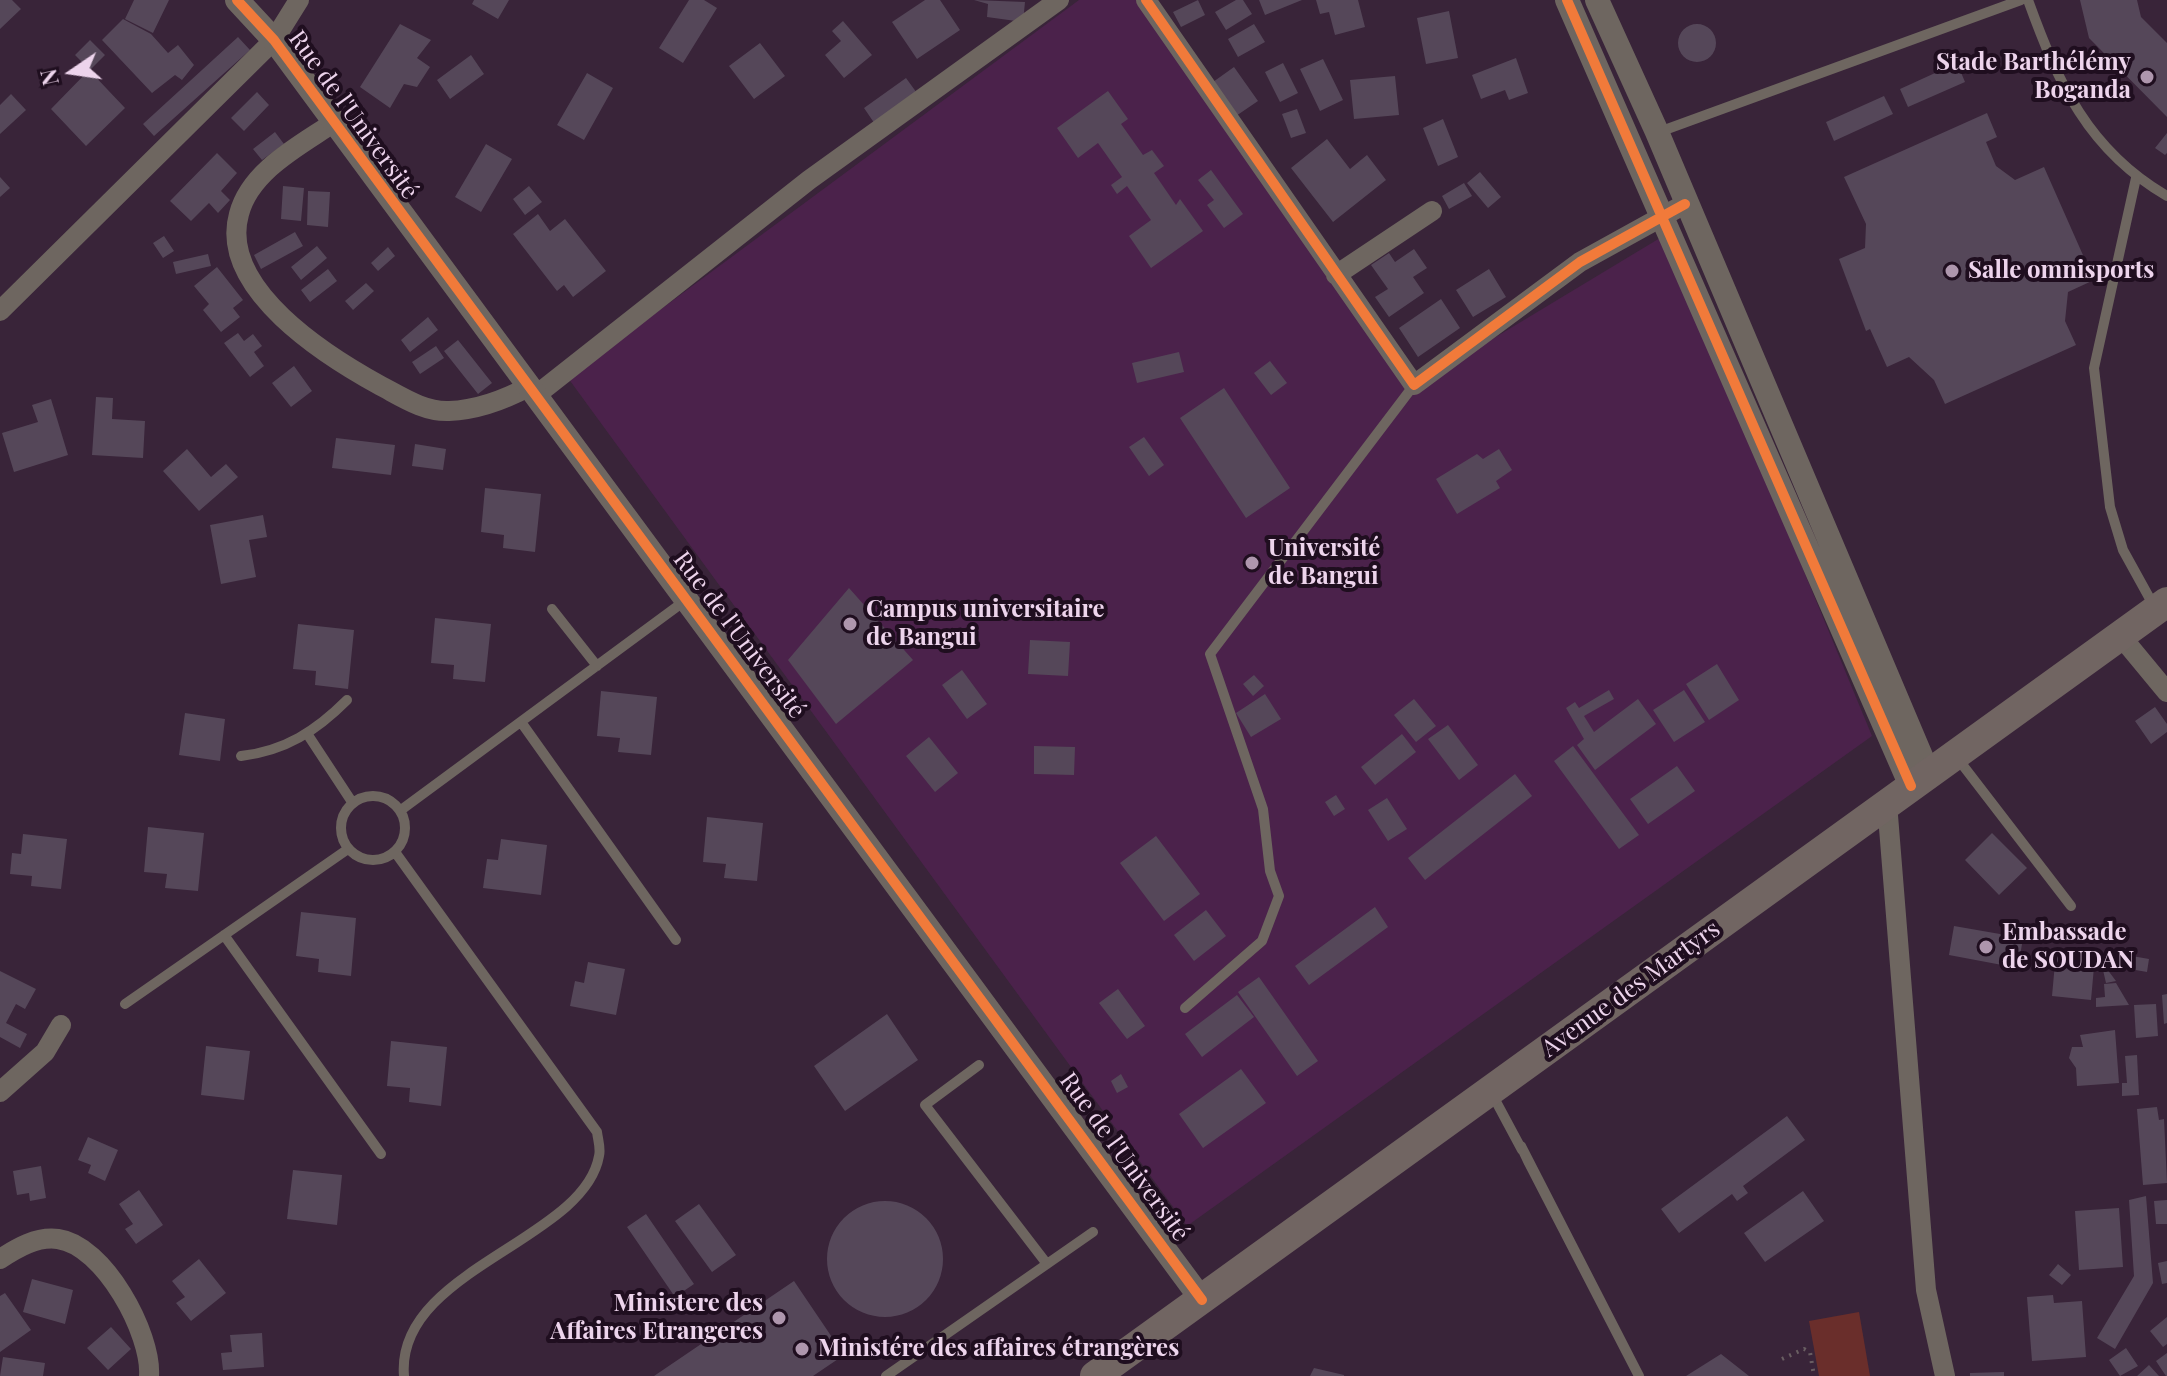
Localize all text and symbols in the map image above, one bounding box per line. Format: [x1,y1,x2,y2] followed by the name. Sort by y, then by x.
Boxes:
[282,25,424,205] street label: Rue de l'Université
[32,32,112,112] north arrow
[1936,49,2131,105] place label: Stade Barthélémy Boganda
[32,66,65,89] text: N
[2138,68,2156,86] marker: Stade Barthélémy Boganda
[1968,257,2154,285] place label: Salle omnisports
[1943,262,1961,280] marker: Salle omnisports
[1268,535,1380,591] place label: Université de Bangui
[667,546,811,724] street label: Rue de l'Université
[1243,554,1261,572] marker: Université de Bangui
[866,596,1104,652] place label: Campus universitaire de Bangui
[841,615,859,633] marker: Campus universitaire de Bangui
[1536,915,1726,1063] street label: Avenue des Martyrs
[2002,919,2134,975] place label: Embassade de SOUDAN
[1977,938,1995,956] marker: Embassade de SOUDAN
[1053,1067,1195,1247] street label: Rue de l'Université
[550,1290,763,1346] place label: Ministere des Affaires Etrangeres
[770,1309,788,1327] marker: Ministere des Affaires Etrangeres
[818,1335,1179,1363] place label: Ministére des affaires étrangères
[793,1340,811,1358] marker: Ministére des affaires étrangères

